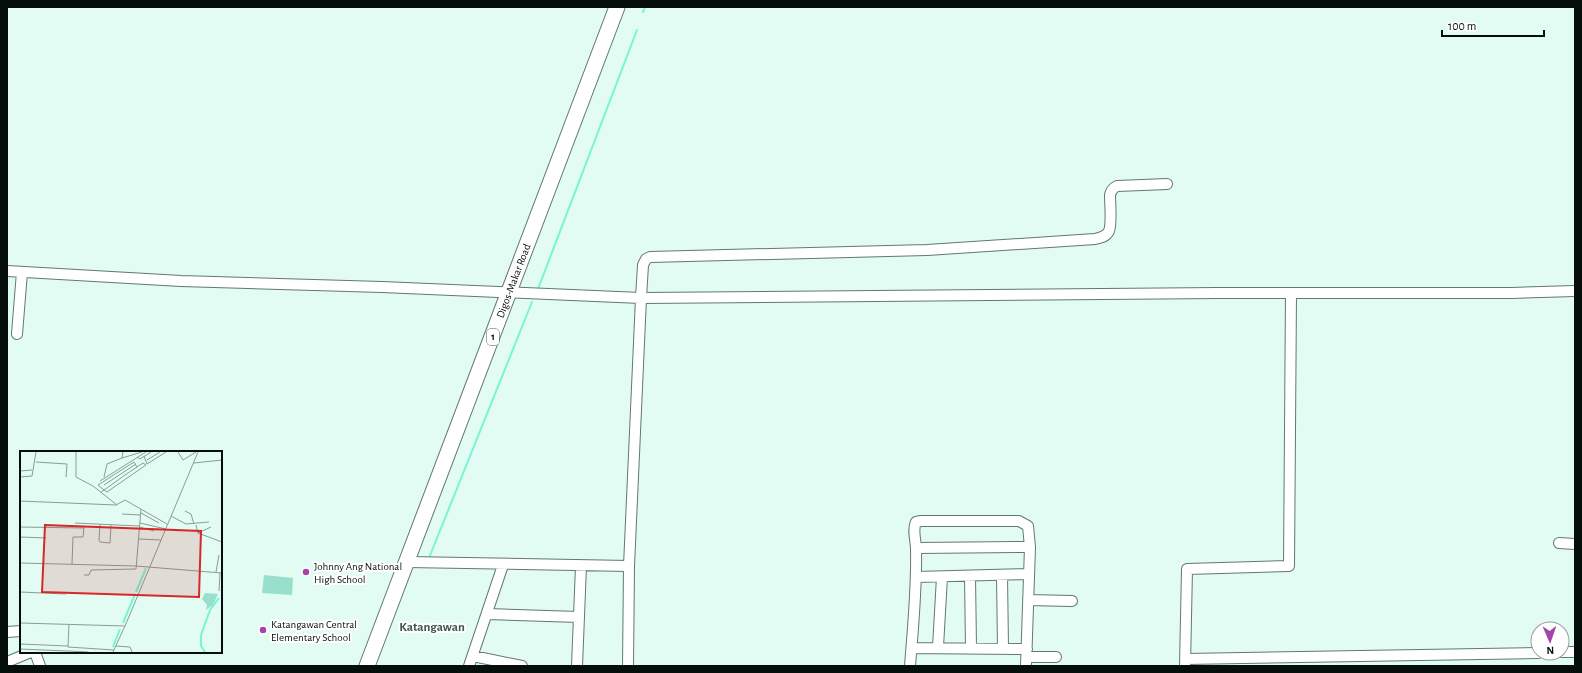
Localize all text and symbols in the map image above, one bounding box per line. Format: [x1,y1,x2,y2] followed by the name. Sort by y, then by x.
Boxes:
[1442,12,1544,38] scale bar
[1448,20,1476,32] text: 100 m
[494,242,532,319] street label: Digos-Makar Road
[487,329,499,345] road number: 1
[20,451,222,653] inset map
[314,561,402,585] place label: Johnny Ang National High School
[301,567,311,577] marker: Johnny Ang National High School
[271,619,357,643] place label: Katangawan Central Elementary School
[399,621,465,634] district label: Katangawan
[1530,621,1570,661] north arrow
[258,625,268,635] marker: Katangawan Central Elementary School
[1546,645,1554,656] text: N

